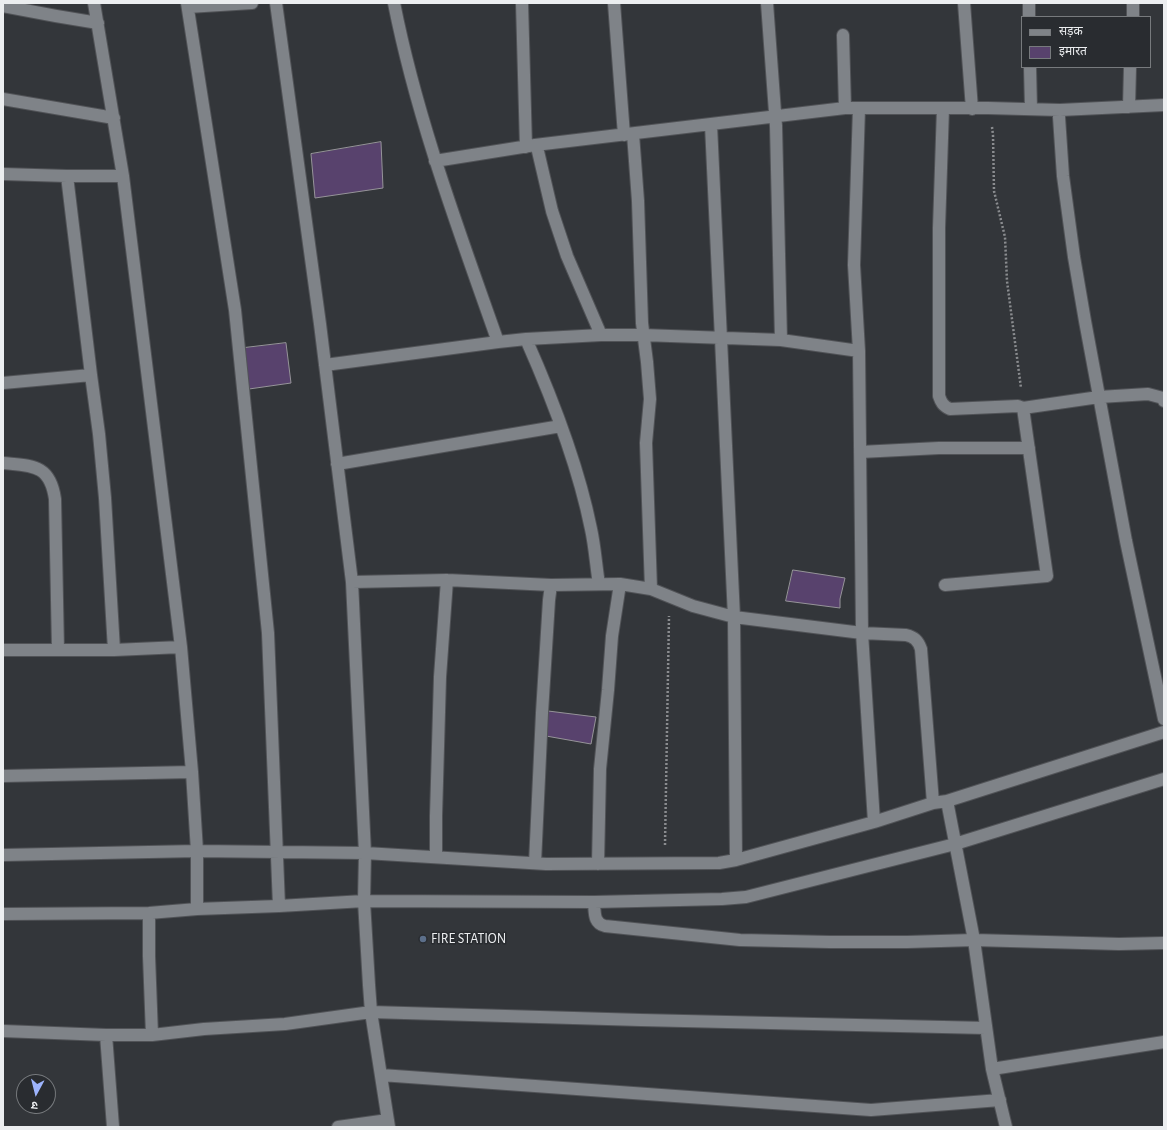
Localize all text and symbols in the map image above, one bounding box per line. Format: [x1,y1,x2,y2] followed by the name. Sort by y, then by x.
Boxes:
[1021,16,1151,68] legend
[1059,25,1083,37] text: सड़क
[1059,45,1087,57] text: इमारत
[431,931,506,947] place label: FIRE STATION
[418,934,428,944] marker: FIRE STATION
[16,1074,56,1114] north arrow
[31,1100,38,1111] text: उ

